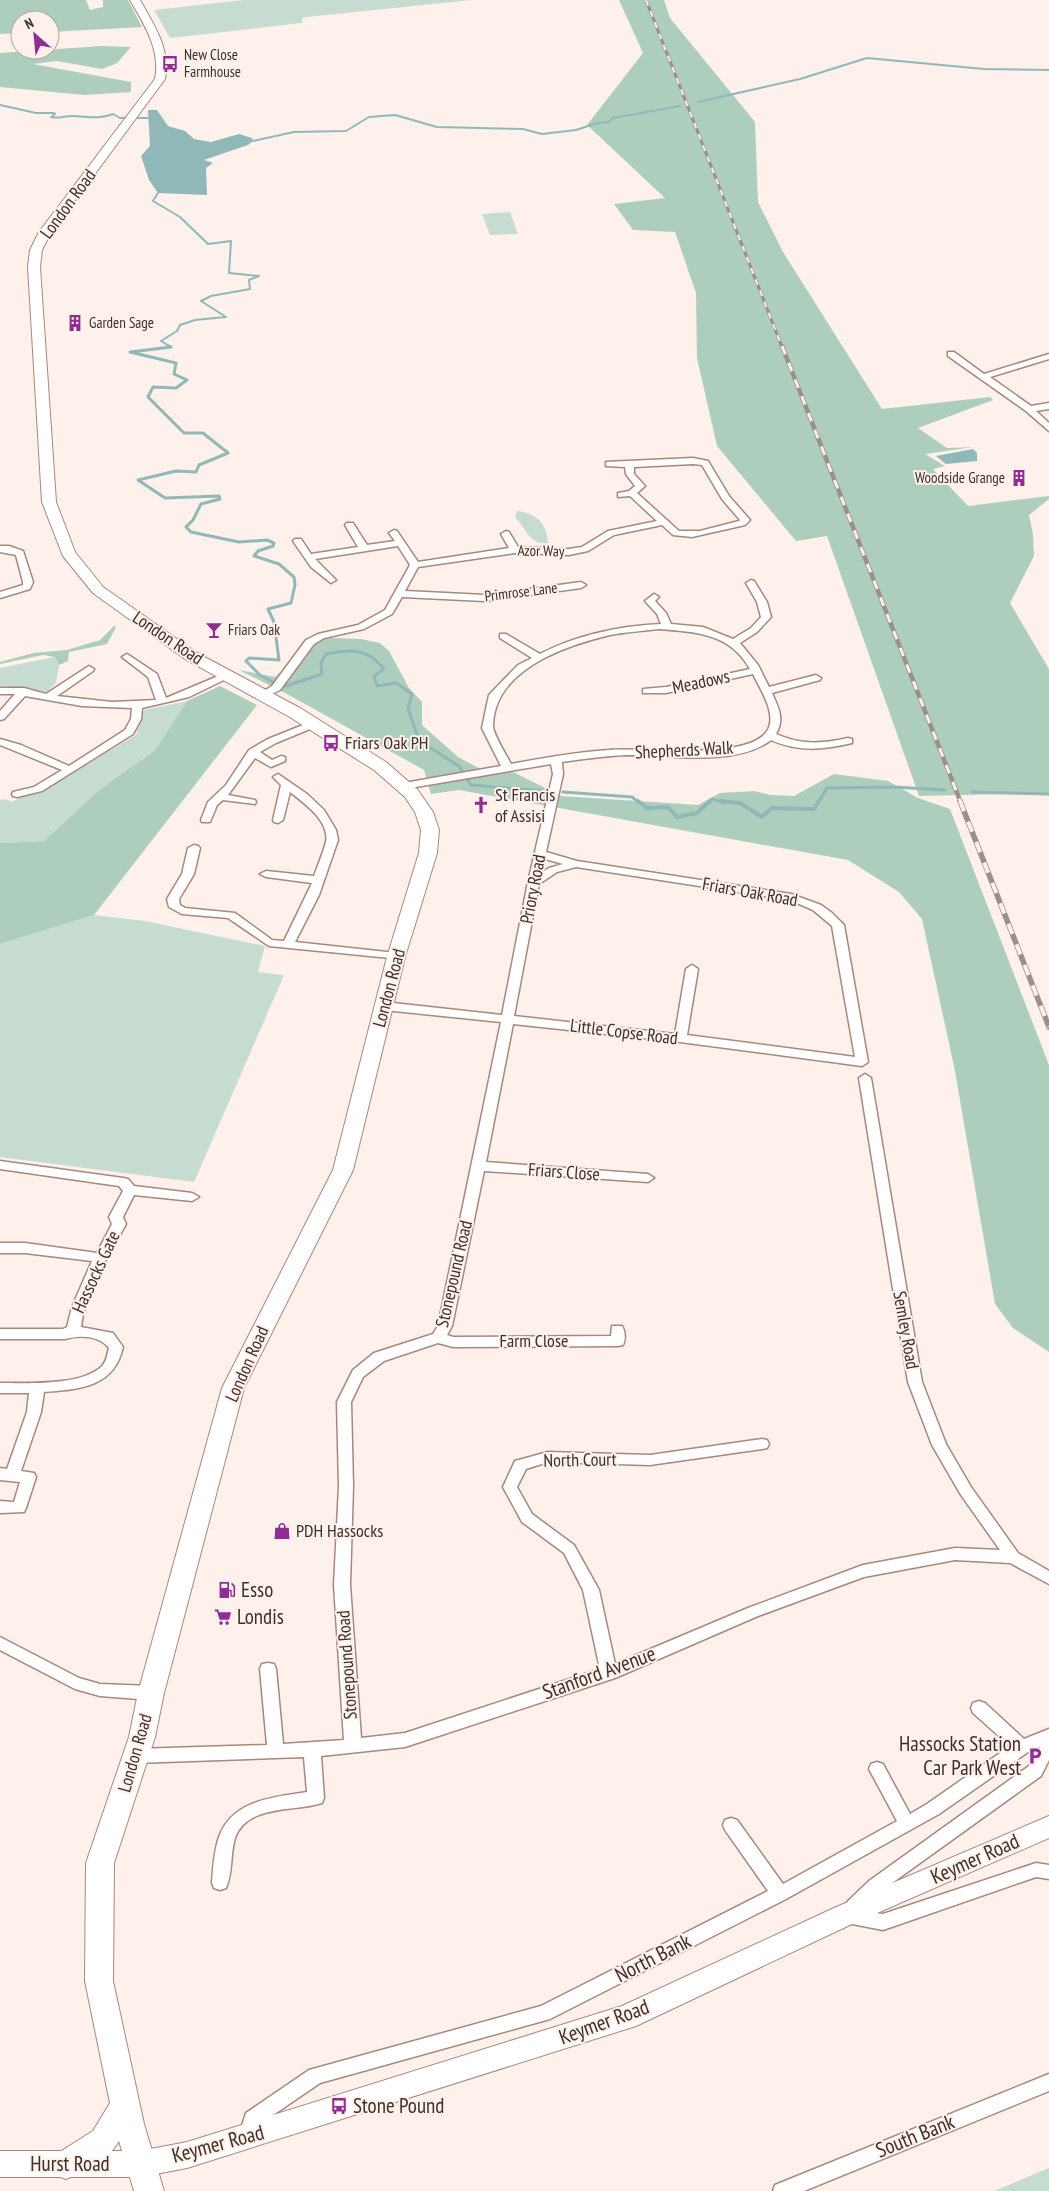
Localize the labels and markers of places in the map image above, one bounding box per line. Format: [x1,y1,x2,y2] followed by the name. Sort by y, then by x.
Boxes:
[184,45,241,81] place label: New Close Farmhouse
[160,54,180,74] bus stop icon: New Close Farmhouse
[65,313,85,333] building icon: Garden Sage
[89,313,154,332] place label: Garden Sage
[915,468,1005,487] place label: Woodside Grange
[1009,468,1029,488] building icon: Woodside Grange
[204,620,224,640] bar icon: Friars Oak
[228,620,280,639] place label: Friars Oak
[345,731,429,754] place label: Friars Oak PH
[321,733,341,753] bus stop icon: Friars Oak PH
[495,783,555,827] place label: St Francis of Assisi
[471,795,491,815] church icon: St Francis of Assisi
[296,1519,383,1542] place label: PDH Hassocks
[272,1521,292,1541] shop icon: PDH Hassocks
[241,1576,273,1603] place label: Esso
[217,1580,237,1600] fuel station icon: Esso
[237,1603,284,1630] place label: Londis
[213,1607,233,1627] supermarket icon: Londis
[899,1730,1021,1781] place label: Hassocks Station Car Park West
[1025,1746,1045,1766] parking icon: Hassocks Station Car Park West
[353,2092,444,2119] place label: Stone Pound
[329,2096,349,2116] bus stop icon: Stone Pound

